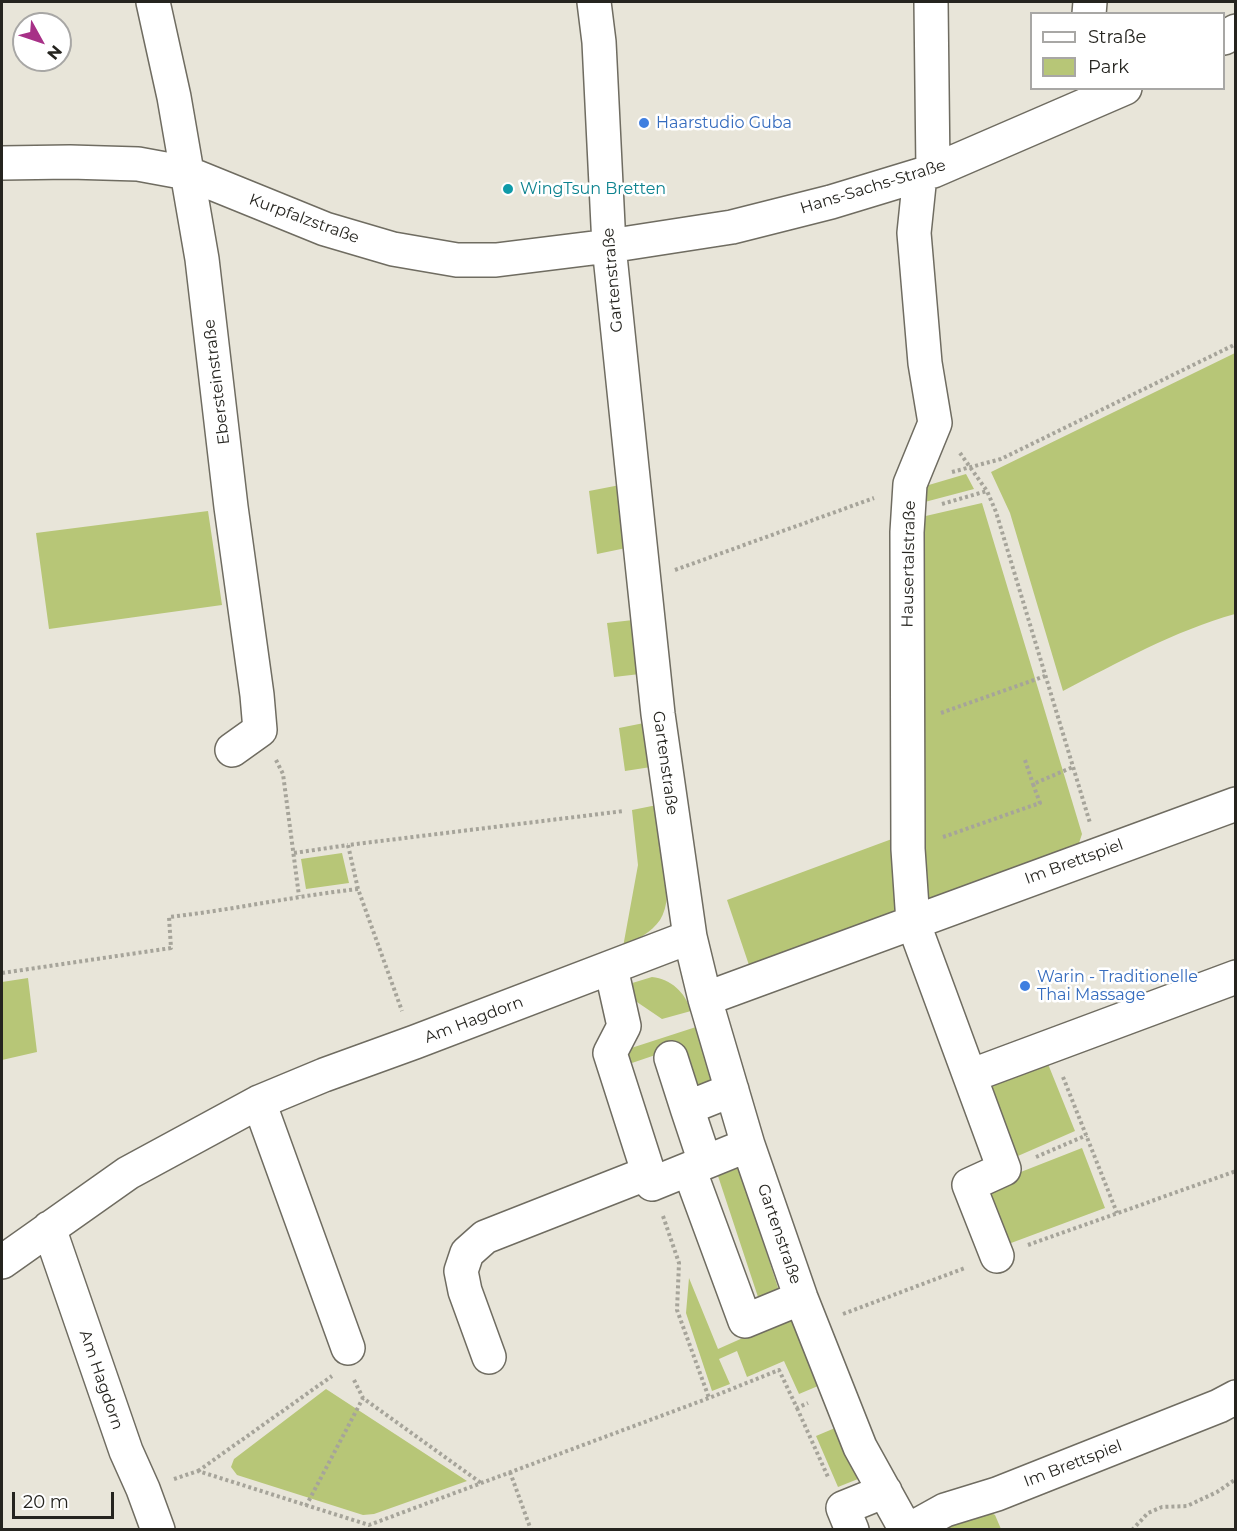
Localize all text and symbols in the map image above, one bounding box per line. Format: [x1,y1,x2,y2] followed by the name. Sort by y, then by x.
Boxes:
[12,12,72,72] north arrow
[1030,12,1225,90] legend
[1088,26,1146,48] text: Straße
[43,42,66,64] text: N
[1088,56,1129,78] text: Park
[656,113,792,133] place label: Haarstudio Guba
[637,116,651,130] marker: Haarstudio Guba
[798,156,948,218] street label: Hans-Sachs-Straße
[520,179,666,199] place label: WingTsun Bretten
[501,182,515,196] marker: WingTsun Bretten
[246,190,362,248] street label: Kurpfalzstraße
[599,227,627,333] street label: Gartenstraße
[200,318,234,446] street label: Ebersteinstraße
[898,500,920,628] street label: Hausertalstraße
[648,710,682,816] street label: Gartenstraße
[1022,835,1126,889] street label: Im Brettspiel
[1037,967,1198,1005] place label: Warin - Traditionelle Thai Massage
[1018,979,1032,993] marker: Warin - Traditionelle Thai Massage
[422,992,526,1048] street label: Am Hagdorn
[753,1181,805,1287] street label: Gartenstraße
[75,1328,127,1432] street label: Am Hagdorn
[1021,1436,1125,1492] street label: Im Brettspiel
[15,1480,117,1518] scale bar
[23,1491,69,1513] text: 20 m

